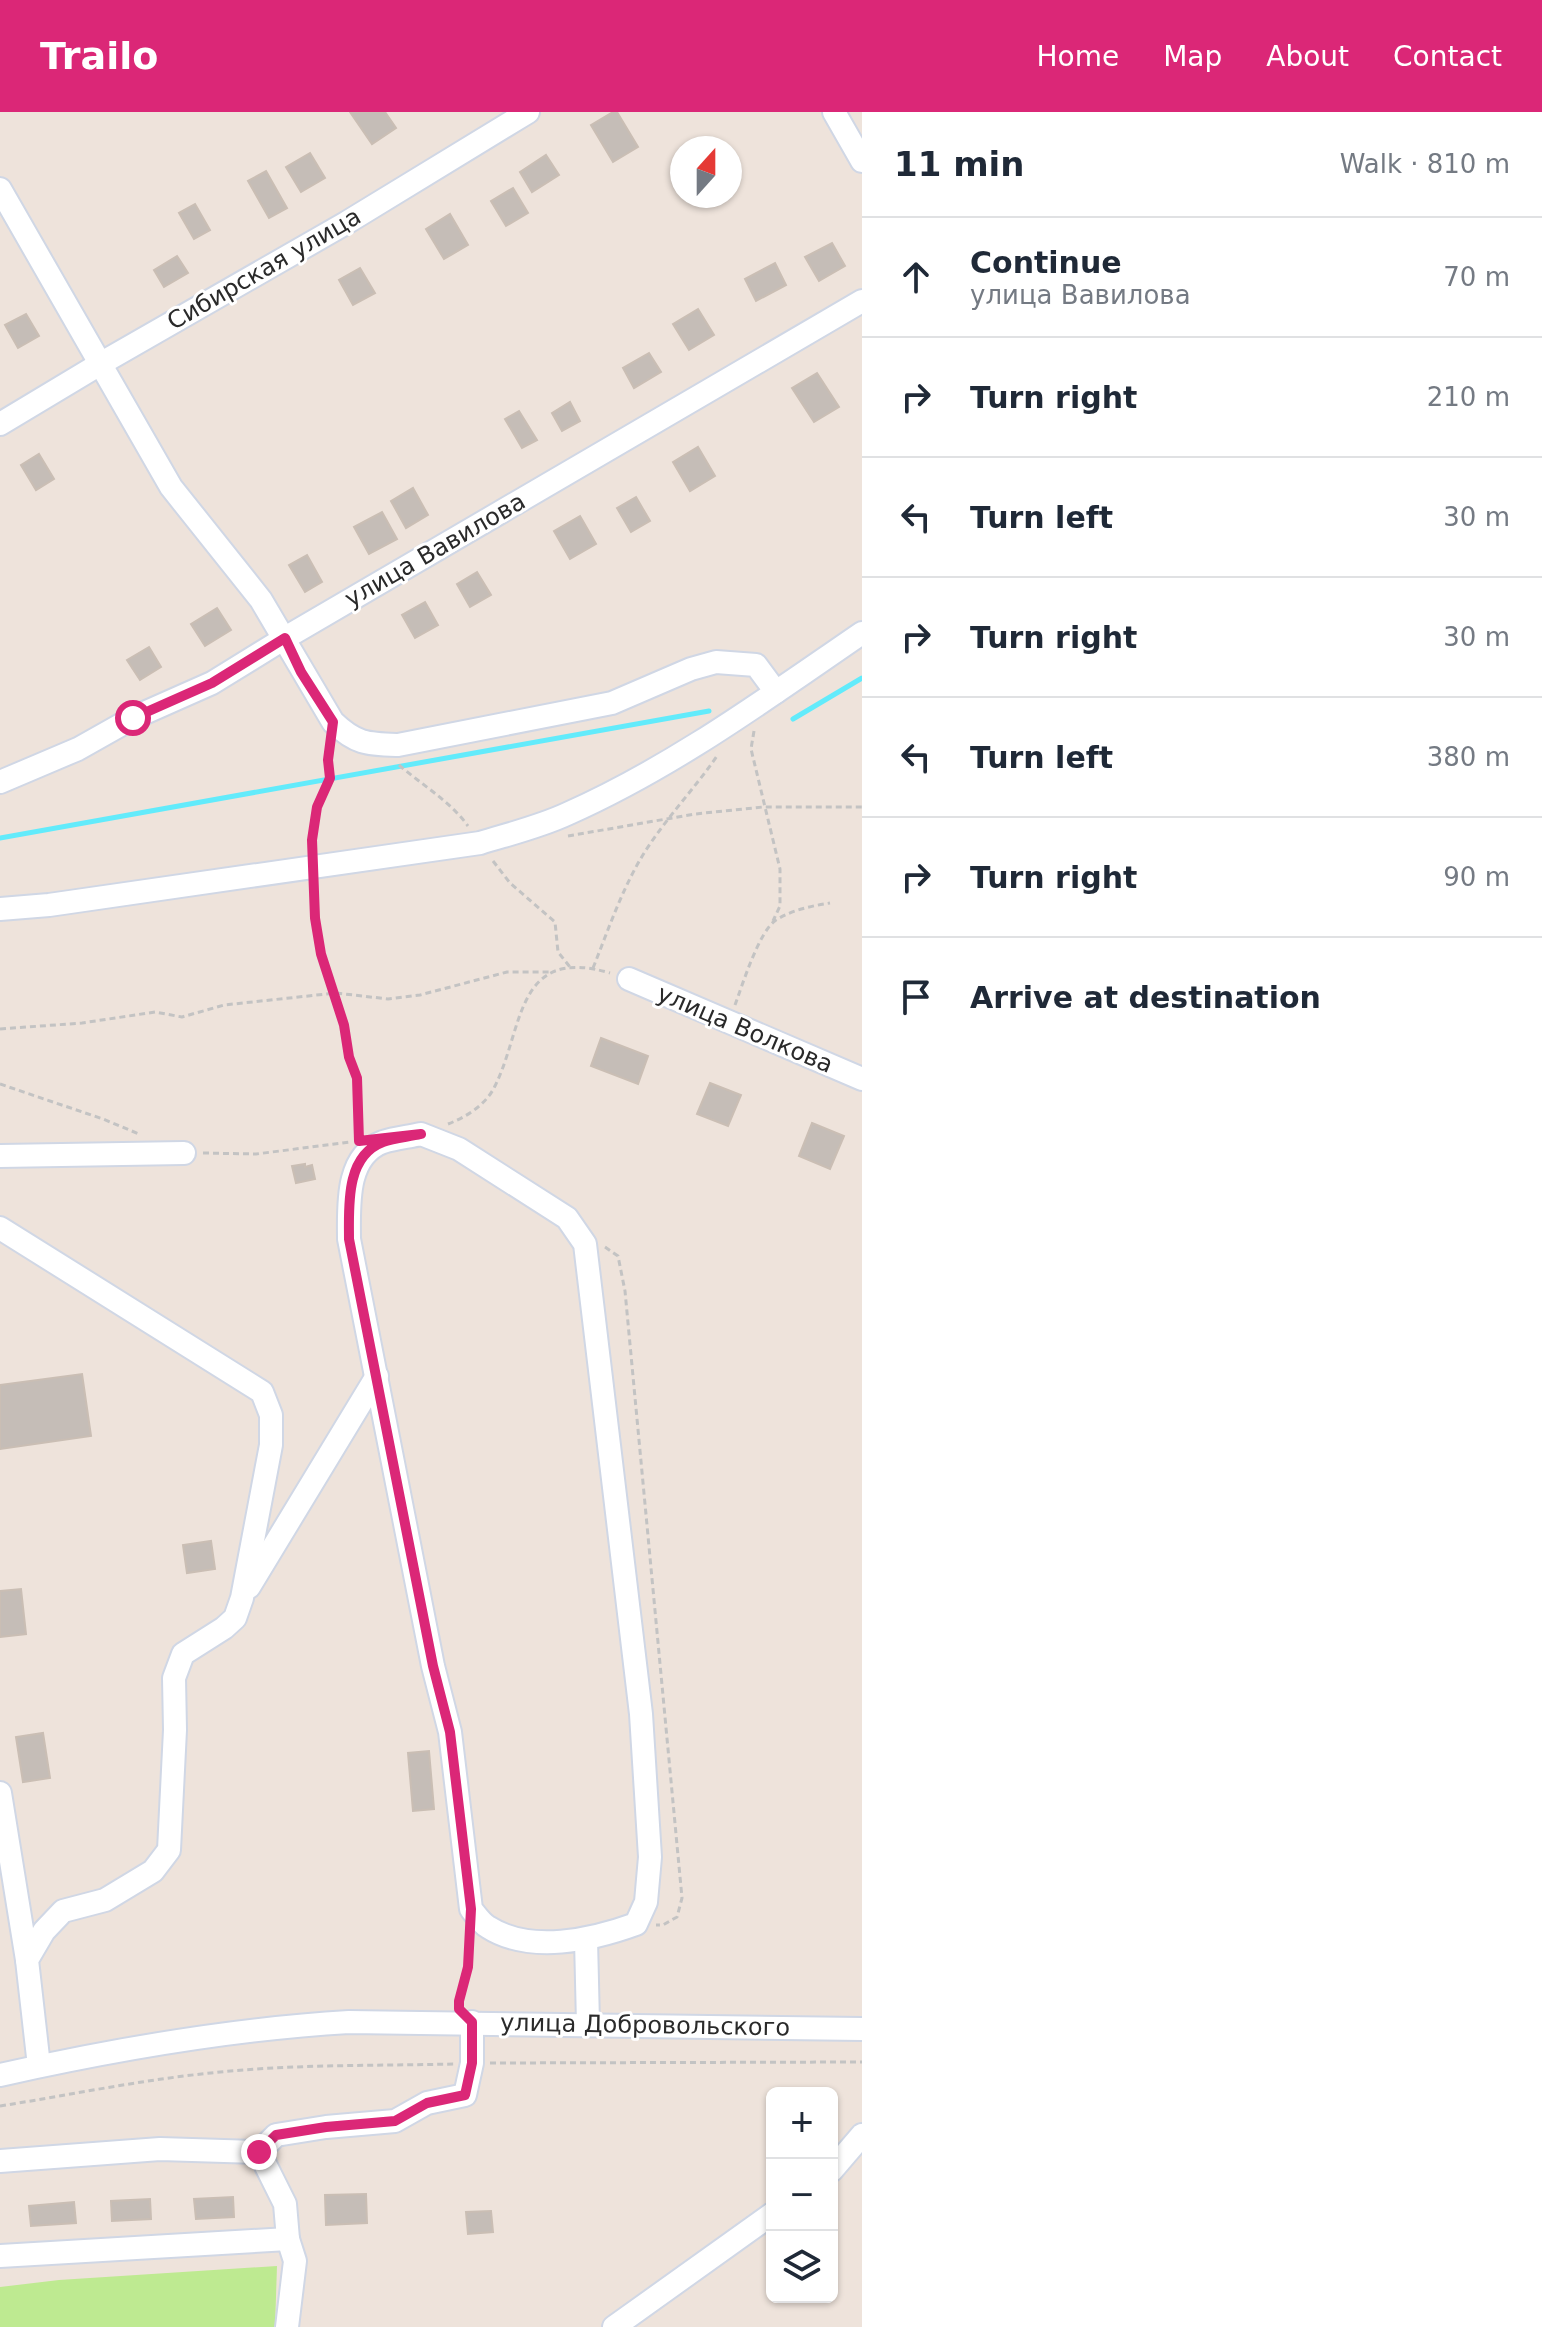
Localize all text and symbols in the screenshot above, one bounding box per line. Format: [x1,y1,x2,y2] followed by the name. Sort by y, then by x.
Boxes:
[40,34,158,78] text: Trailo
[1036,40,1119,73] text: Home
[1163,40,1222,73] text: Map
[1266,40,1349,73] text: About
[1393,40,1502,73] text: Contact
[670,136,742,208] north arrow
[894,144,1024,184] text: 11 min
[1340,149,1510,179] text: Walk · 810 m
[162,202,366,336] street label: Сибирская улица
[970,245,1122,280] text: Continue
[894,255,938,299] icon: ahead
[1443,262,1510,292] text: 70 m
[970,280,1191,310] text: улица Вавилова
[894,375,938,419] icon: right
[970,380,1137,415] text: Turn right
[1427,382,1510,412] text: 210 m
[340,487,530,613] street label: улица Вавилова
[894,495,938,539] icon: left
[970,500,1113,535] text: Turn left
[1443,502,1510,532] text: 30 m
[894,615,938,659] icon: right
[970,620,1137,655] text: Turn right
[1443,622,1510,652] text: 30 m
[115,700,151,736] route start
[894,735,938,779] icon: left
[970,740,1113,775] text: Turn left
[1427,742,1510,772] text: 380 m
[894,855,938,899] icon: right
[970,860,1137,895] text: Turn right
[1443,862,1510,892] text: 90 m
[894,975,938,1019] icon: arrive
[653,979,837,1079] street label: улица Волкова
[970,980,1321,1015] text: Arrive at destination
[500,2008,790,2042] street label: улица Добровольского
[766,2087,838,2303] map controls
[766,2087,838,2159] button: +
[241,2134,277,2170] route end
[766,2159,838,2231] button: −
[766,2231,838,2303] button: layers

